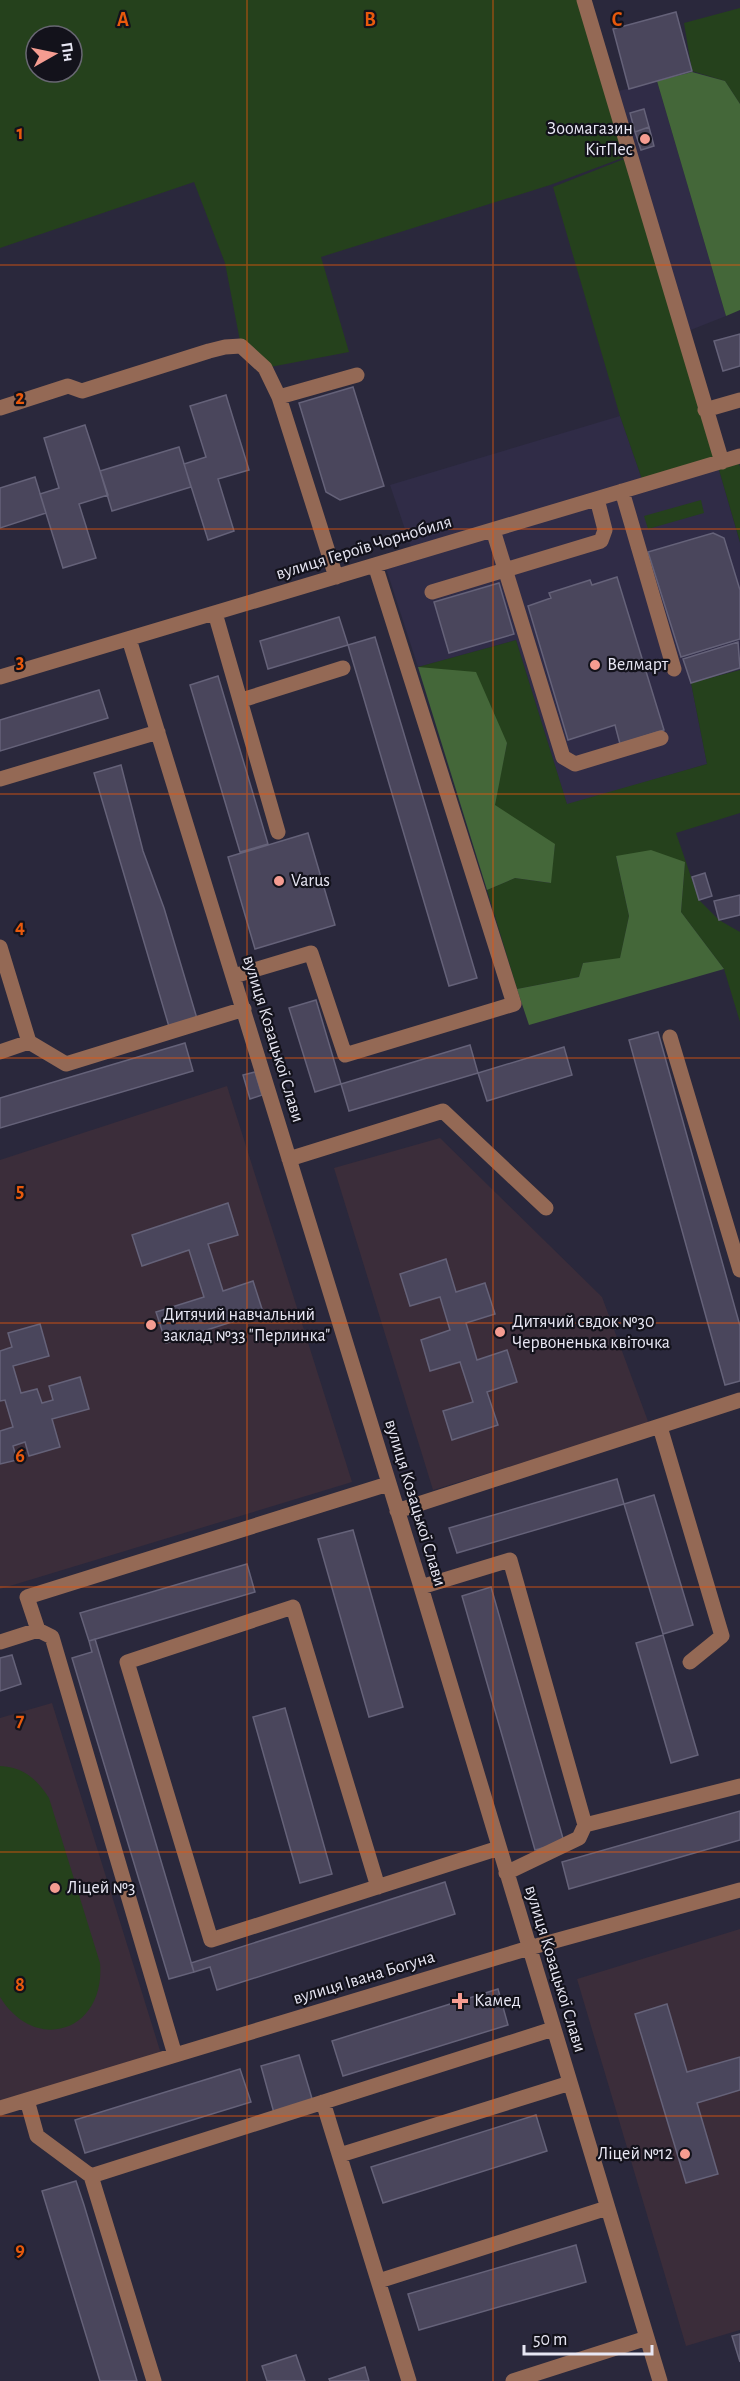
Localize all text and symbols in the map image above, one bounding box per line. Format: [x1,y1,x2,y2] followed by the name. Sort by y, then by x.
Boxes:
[117,10,129,30] text: A
[364,10,376,30] text: B
[612,10,623,30] text: C
[24,24,84,84] north arrow
[58,41,77,63] text: Пн
[547,120,633,159] place label: Зоомагазин КітПес
[16,123,24,143] text: 1
[638,132,652,146] marker: Зоомагазин КітПес
[15,388,25,408] text: 2
[274,512,454,583] street label: вулиця Героїв Чорнобиля
[16,652,24,672] text: 3
[607,656,669,674] place label: Велмарт
[588,658,602,672] marker: Велмарт
[291,872,330,890] place label: Varus
[272,874,286,888] marker: Varus
[15,917,25,937] text: 4
[239,954,307,1124] street label: вулиця Козацької Слави
[16,1181,24,1201] text: 5
[163,1306,330,1345] place label: Дитячий навчальний заклад №33 "Перлинка"
[512,1313,670,1352] place label: Дитячий свдок №30 Червоненька квіточка
[144,1318,158,1332] marker: Дитячий навчальний заклад №33 "Перлинка"
[493,1325,507,1339] marker: Дитячий свдок №30 Червоненька квіточка
[381,1418,449,1588] street label: вулиця Козацької Слави
[15,1446,25,1466] text: 6
[16,1710,25,1730] text: 7
[67,1879,135,1897] place label: Ліцей №3
[48,1881,62,1895] marker: Ліцей №3
[521,1884,589,2054] street label: вулиця Козацької Слави
[291,1948,437,2008] street label: вулиця Івана Богуна
[15,1975,25,1995] text: 8
[451,1992,469,2010] marker: Камед
[474,1992,521,2010] place label: Камед
[598,2145,673,2163] place label: Ліцей №12
[678,2147,692,2161] marker: Ліцей №12
[15,2240,25,2260] text: 9
[524,2318,652,2356] scale bar
[533,2331,567,2349] text: 50 m

